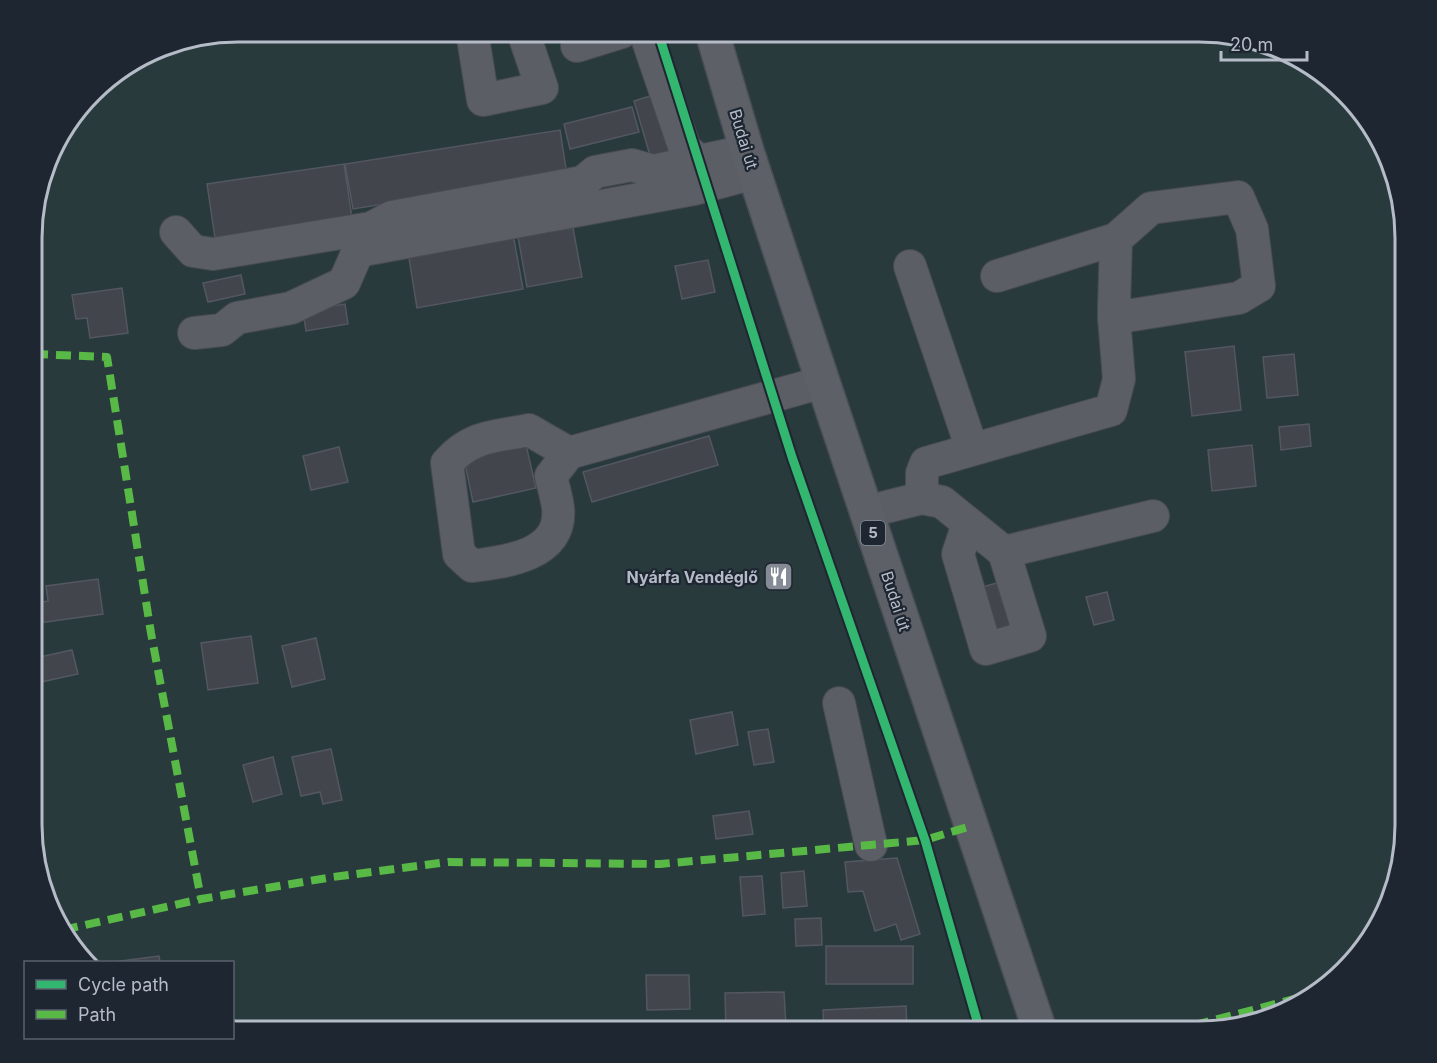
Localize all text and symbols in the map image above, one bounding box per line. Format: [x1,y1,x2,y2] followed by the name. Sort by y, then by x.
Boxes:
[1221,24,1306,62] scale bar
[1230,34,1273,55] text: 20 m
[725,107,763,171] street label: Budai út
[861,521,885,545] road number: 5
[763,561,795,593] restaurant icon: Nyárfa Vendéglő
[627,567,758,587] place label: Nyárfa Vendéglő
[877,569,915,633] street label: Budai út
[24,961,234,1039] legend
[78,974,169,995] text: Cycle path
[78,1004,116,1025] text: Path

